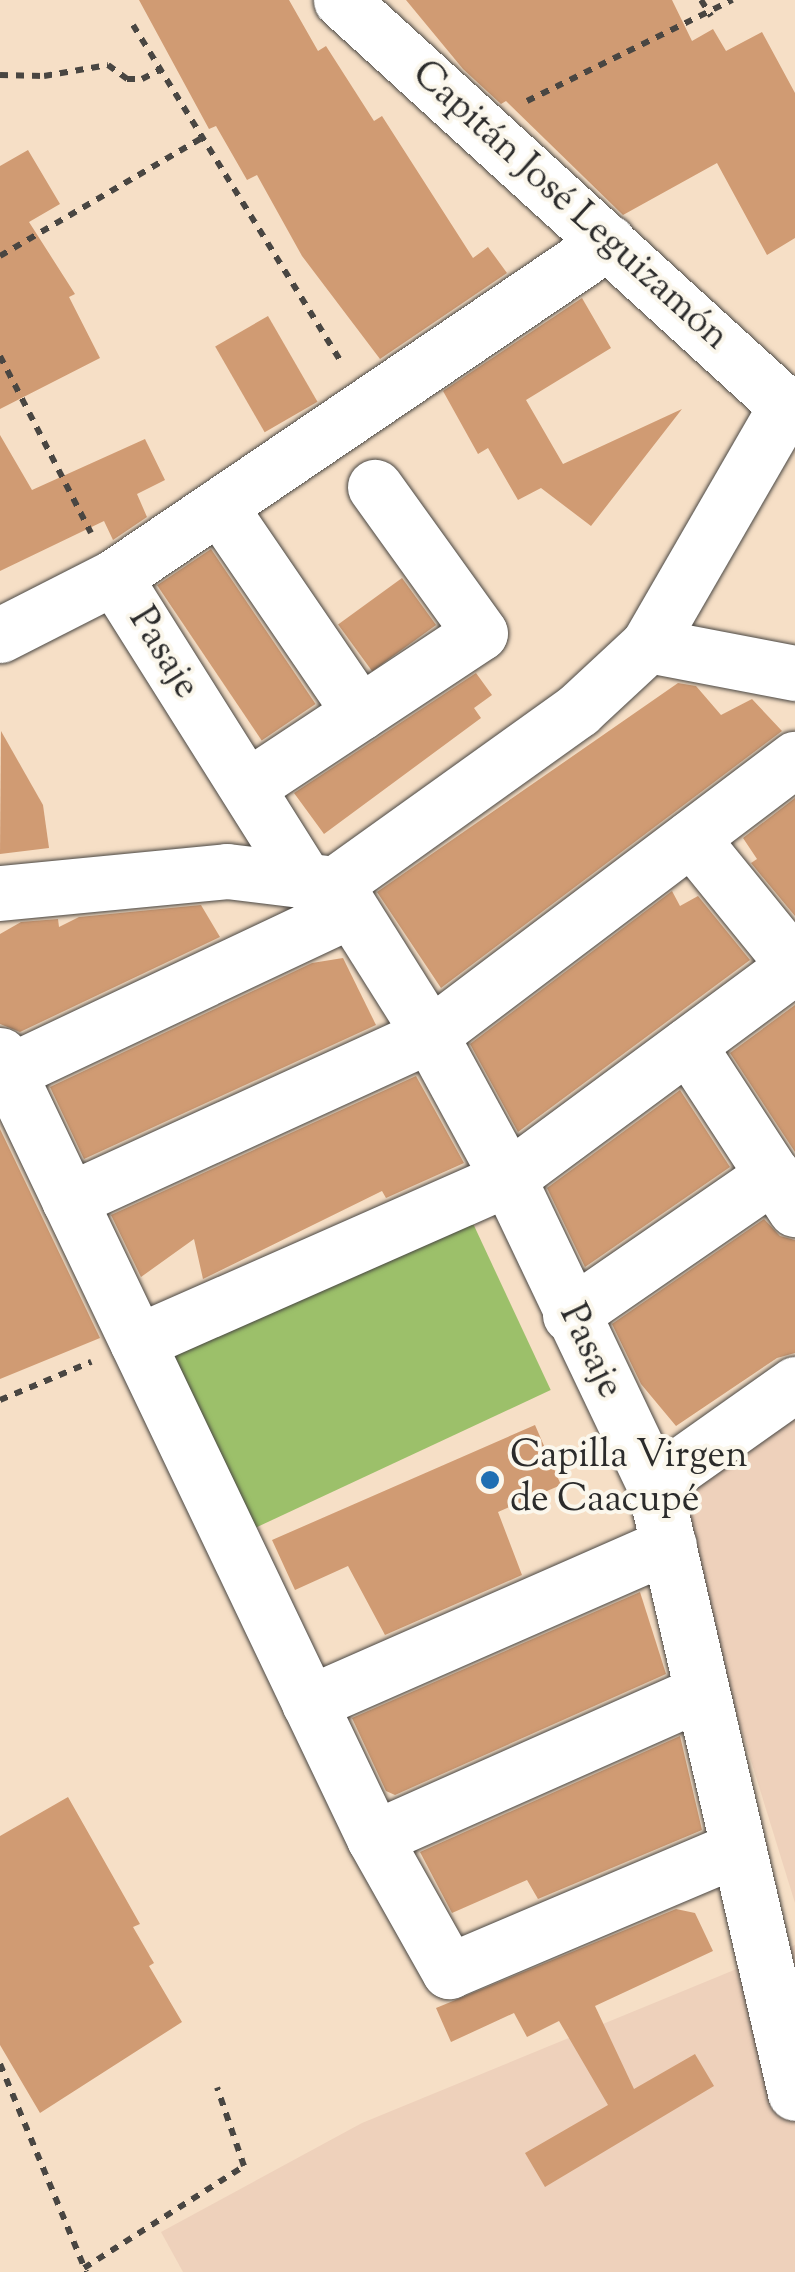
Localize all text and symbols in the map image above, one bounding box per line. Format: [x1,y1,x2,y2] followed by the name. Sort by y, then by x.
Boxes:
[401,53,737,361] street label: Capitán José Leguizamón
[117,600,207,708] street label: Pasaje
[547,1298,631,1406] street label: Pasaje
[510,1435,748,1525] place label: Capilla Virgen de Caacupé
[479,1469,501,1491] marker: Capilla Virgen de Caacupé

